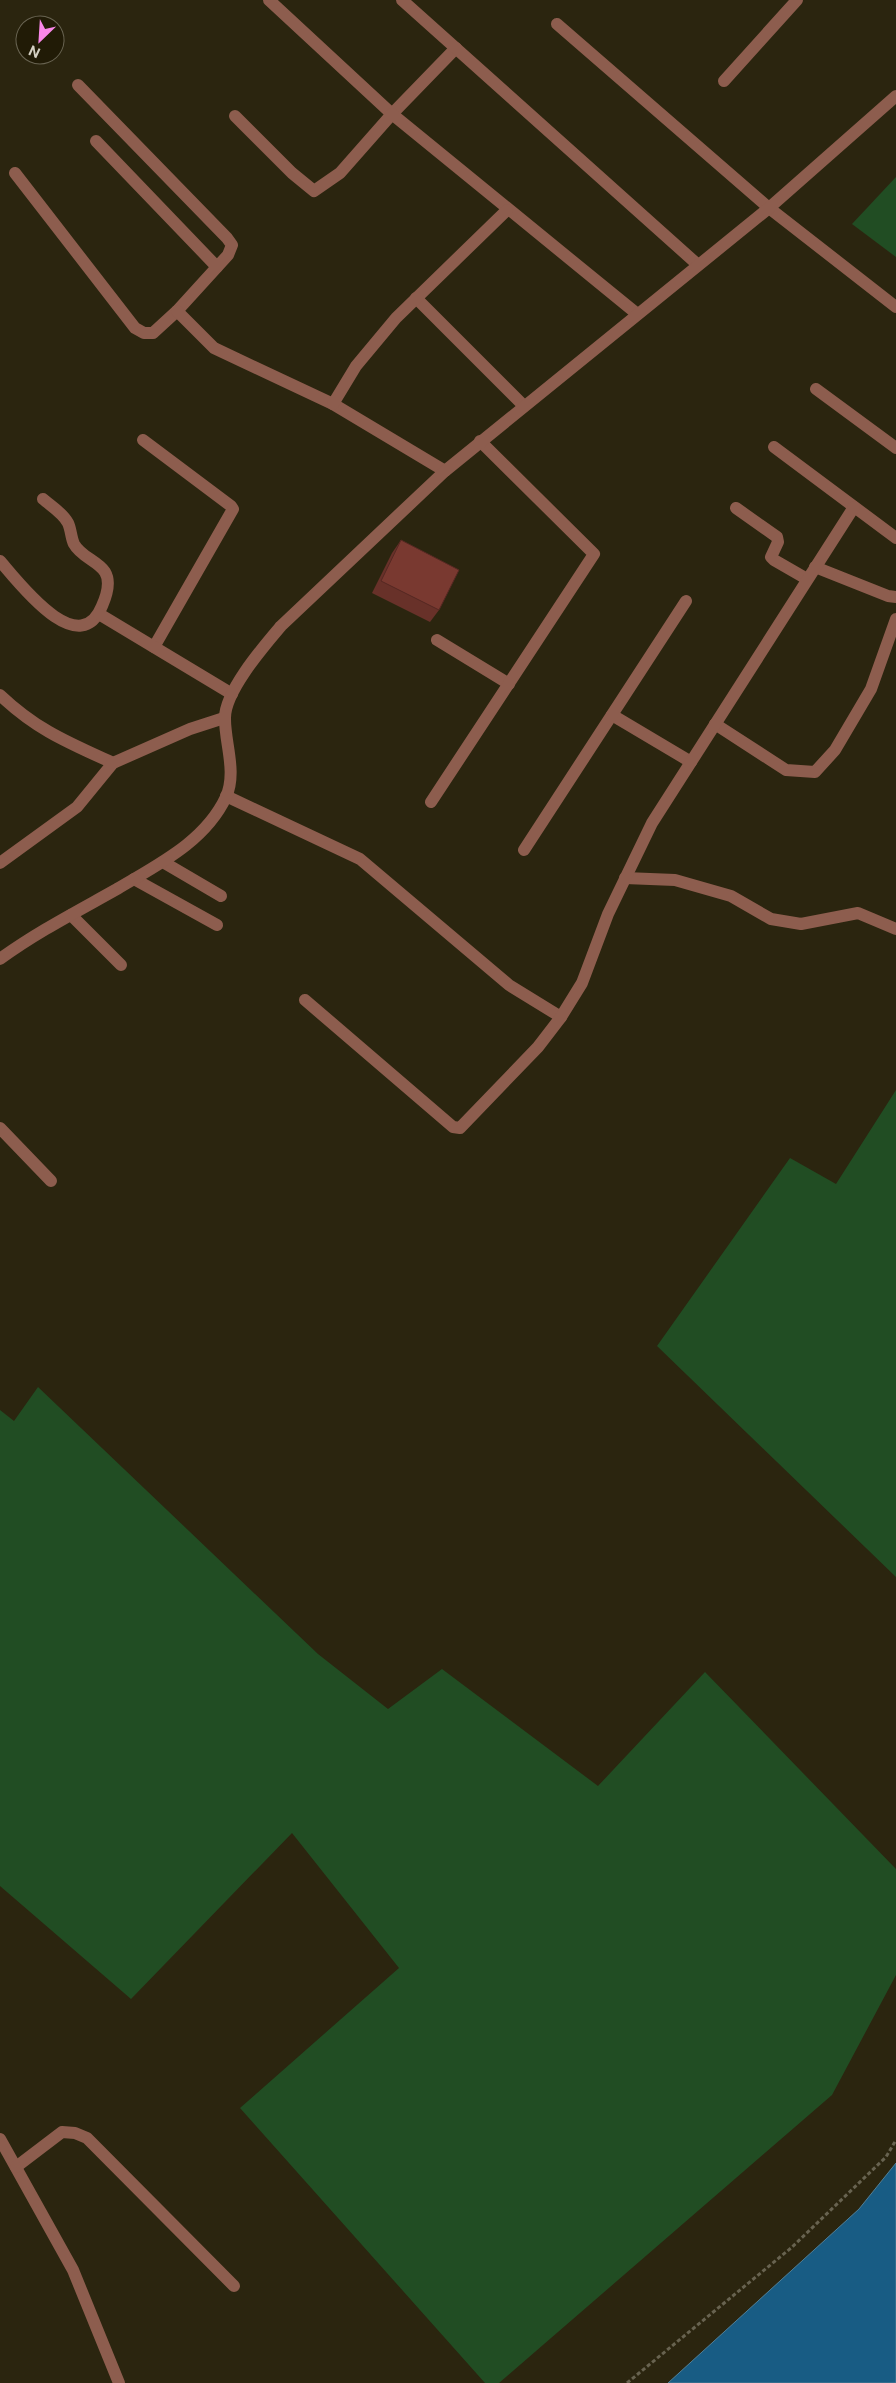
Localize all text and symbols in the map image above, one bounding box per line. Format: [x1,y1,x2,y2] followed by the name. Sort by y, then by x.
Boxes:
[15,15,65,65] north arrow
[26,42,43,61] text: N

